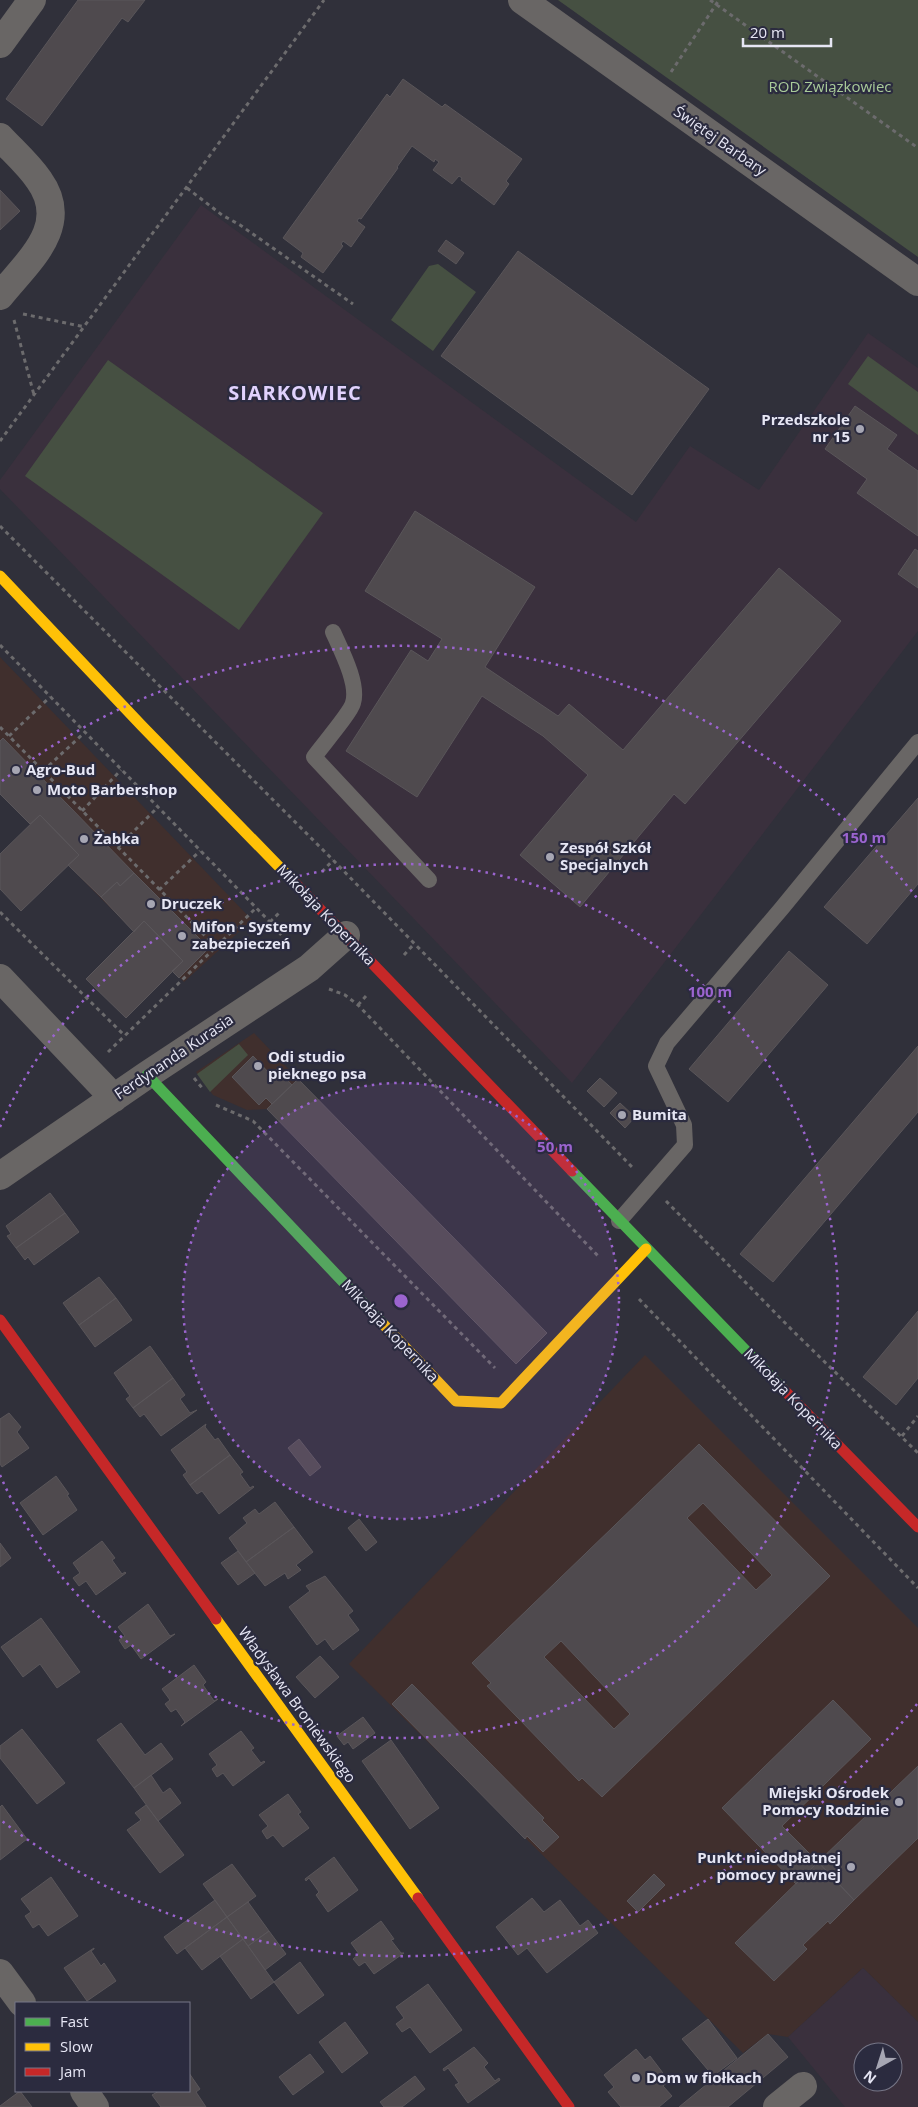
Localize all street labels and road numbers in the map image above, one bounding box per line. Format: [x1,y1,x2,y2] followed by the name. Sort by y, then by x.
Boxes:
[670,101,771,180] street label: Świętej Barbary
[273,859,380,969] street label: Mikołaja Kopernika
[110,1009,237,1103] street label: Ferdynanda Kurasia
[338,1275,444,1386] street label: Mikołaja Kopernika
[740,1343,847,1453] street label: Mikołaja Kopernika
[234,1622,361,1786] street label: Władysława Broniewskiego

